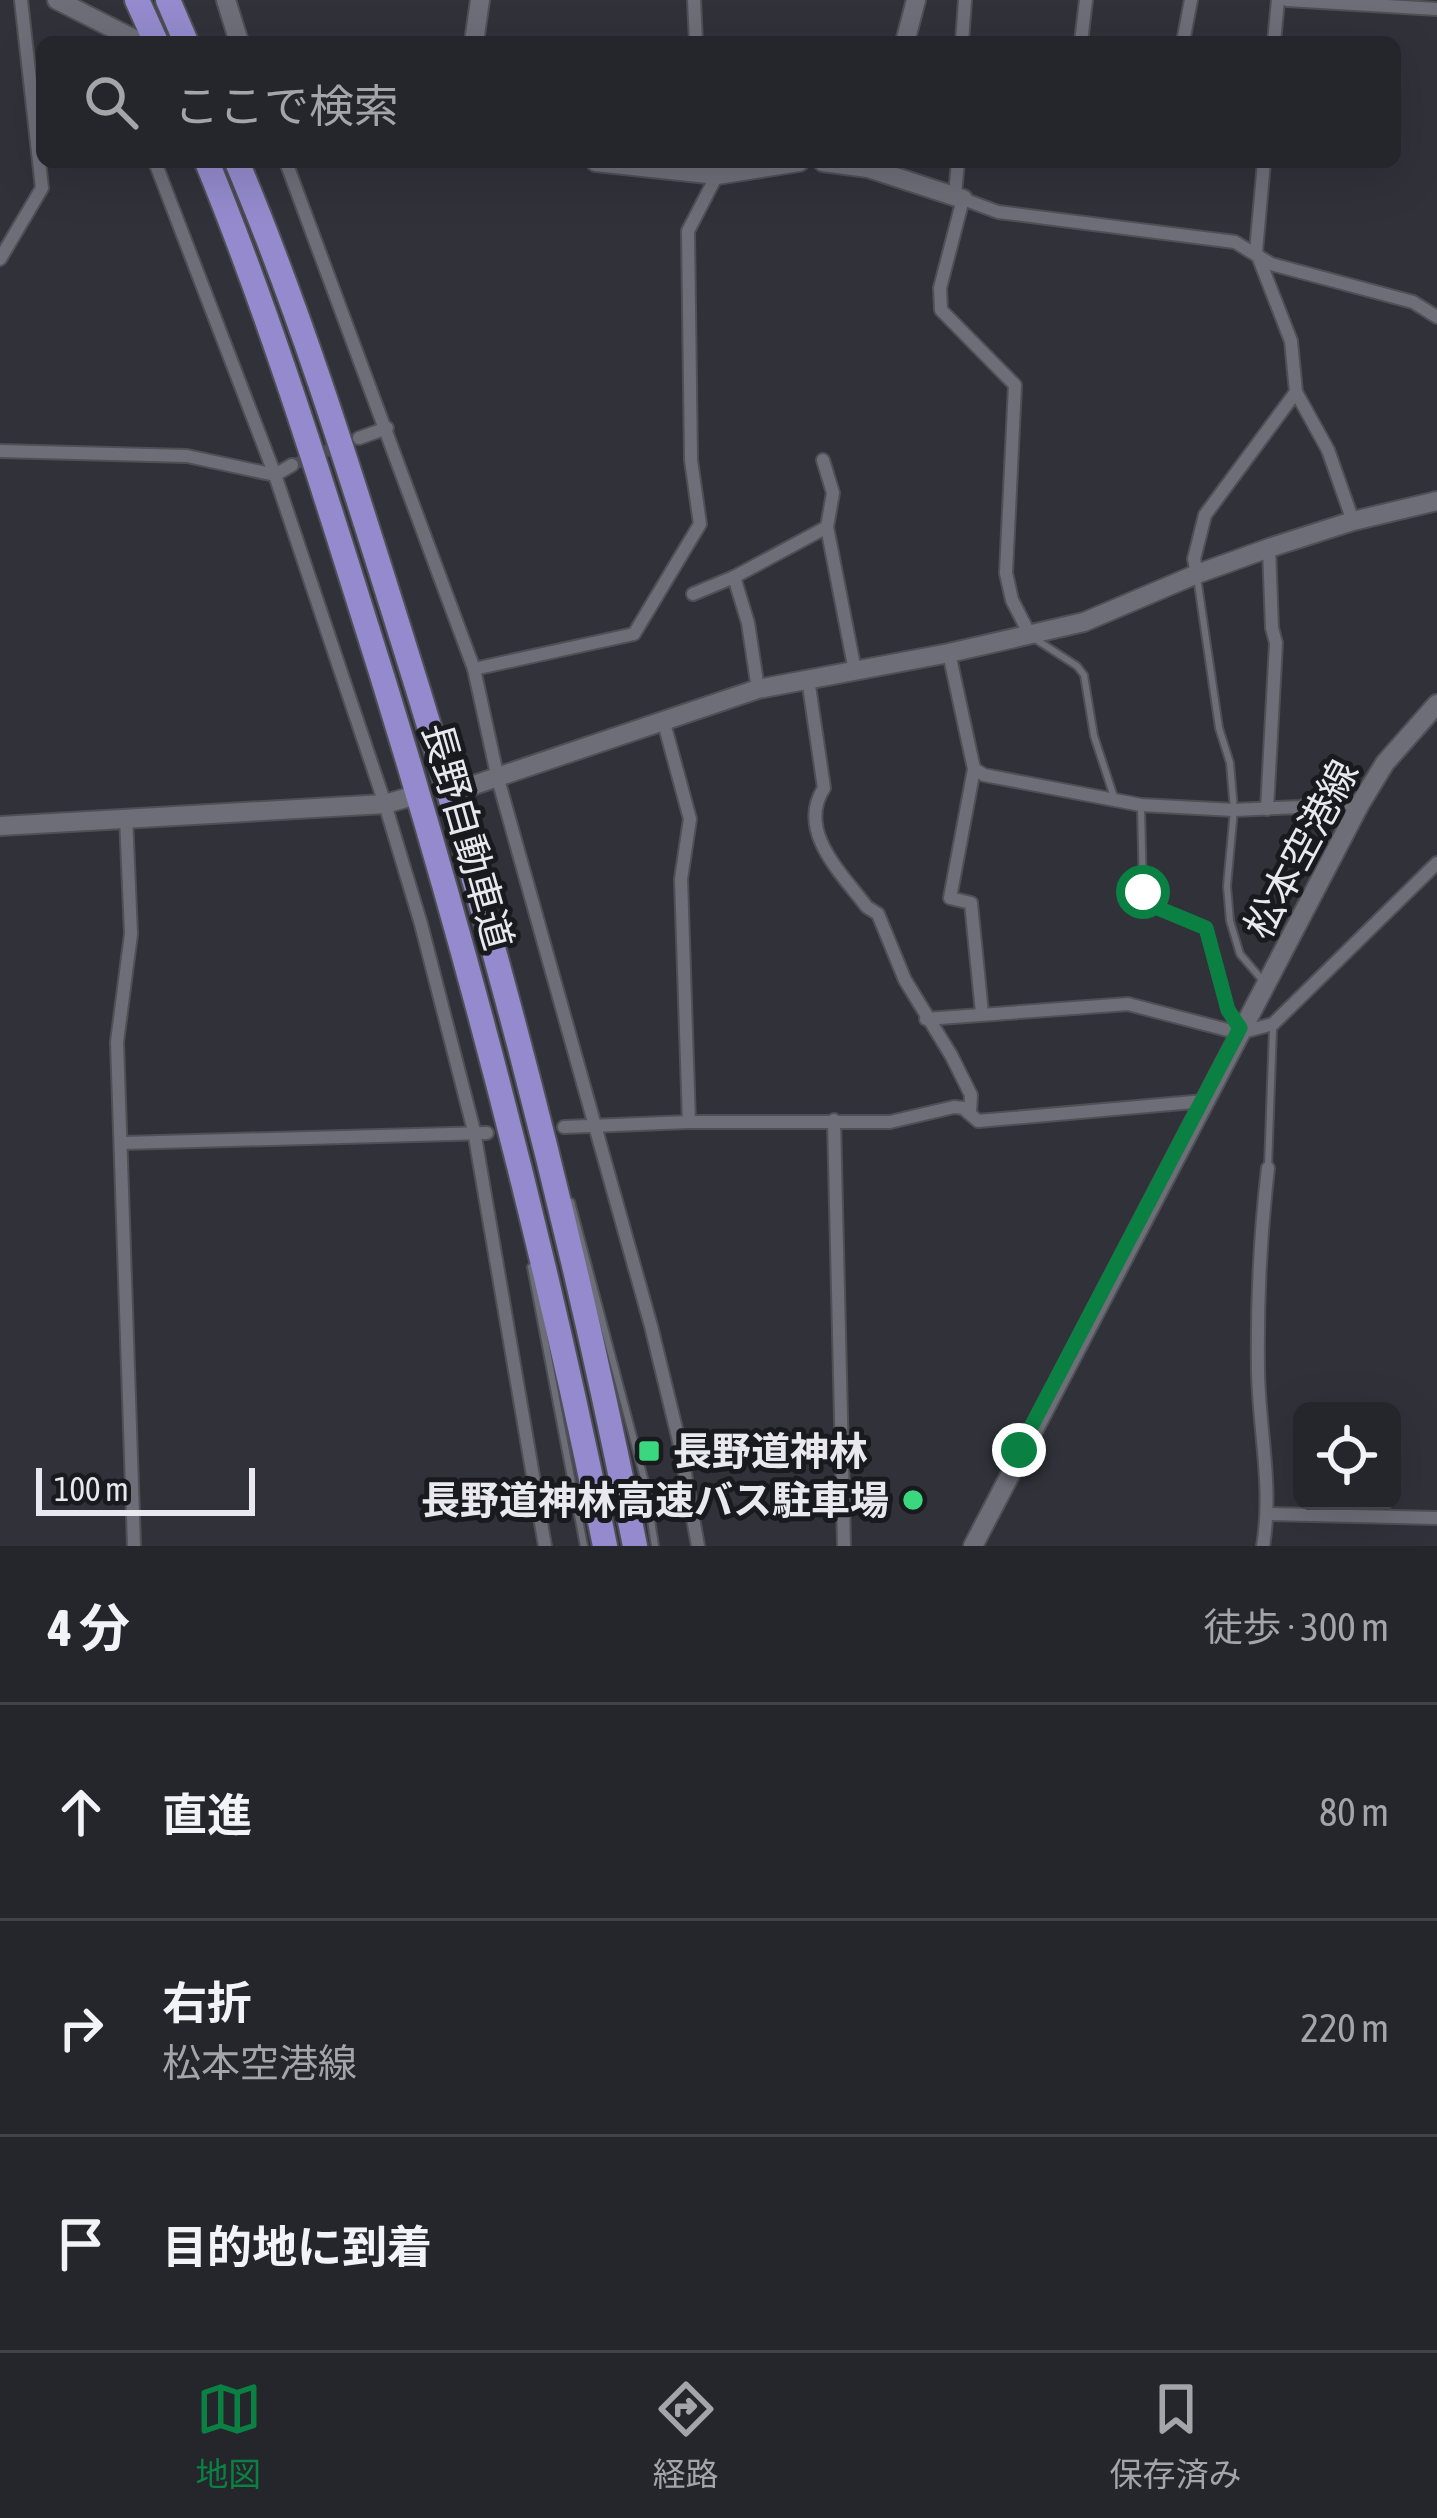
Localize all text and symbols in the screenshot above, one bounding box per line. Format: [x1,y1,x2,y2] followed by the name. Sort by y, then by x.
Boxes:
[36,36,1401,168] search box
[78,69,144,135] icon: search
[174,80,399,132] text: ここで検索
[415,717,521,955] street label: 長野自動車道
[1236,753,1366,945] street label: 松本空港線
[1116,865,1170,919] route start
[1293,1402,1401,1510] map controls
[1293,1402,1401,1510] button: locate
[992,1423,1046,1477] route end
[673,1429,868,1473] place label: 長野道神林
[636,1438,662,1464] marker: 長野道神林
[36,1462,255,1515] scale bar
[54,1470,129,1508] text: 100 m
[421,1478,889,1522] place label: 長野道神林高速バス駐車場
[900,1487,926,1513] marker: 長野道神林高速バス駐車場
[48,1598,130,1657] text: 4 分
[1204,1605,1389,1649] text: 徒歩 · 300 m
[48,1779,114,1845] icon: ahead
[162,1789,252,1841] text: 直進
[1319,1790,1389,1834] text: 80 m
[162,1977,252,2029] text: 右折
[48,1995,114,2061] icon: right
[1301,2006,1389,2050] text: 220 m
[162,2041,357,2085] text: 松本空港線
[48,2211,114,2277] icon: arrive
[162,2221,432,2273] text: 目的地に到着
[196,2376,262,2496] tab: 地図
[653,2376,719,2496] tab: 経路
[1110,2376,1242,2496] tab: 保存済み

